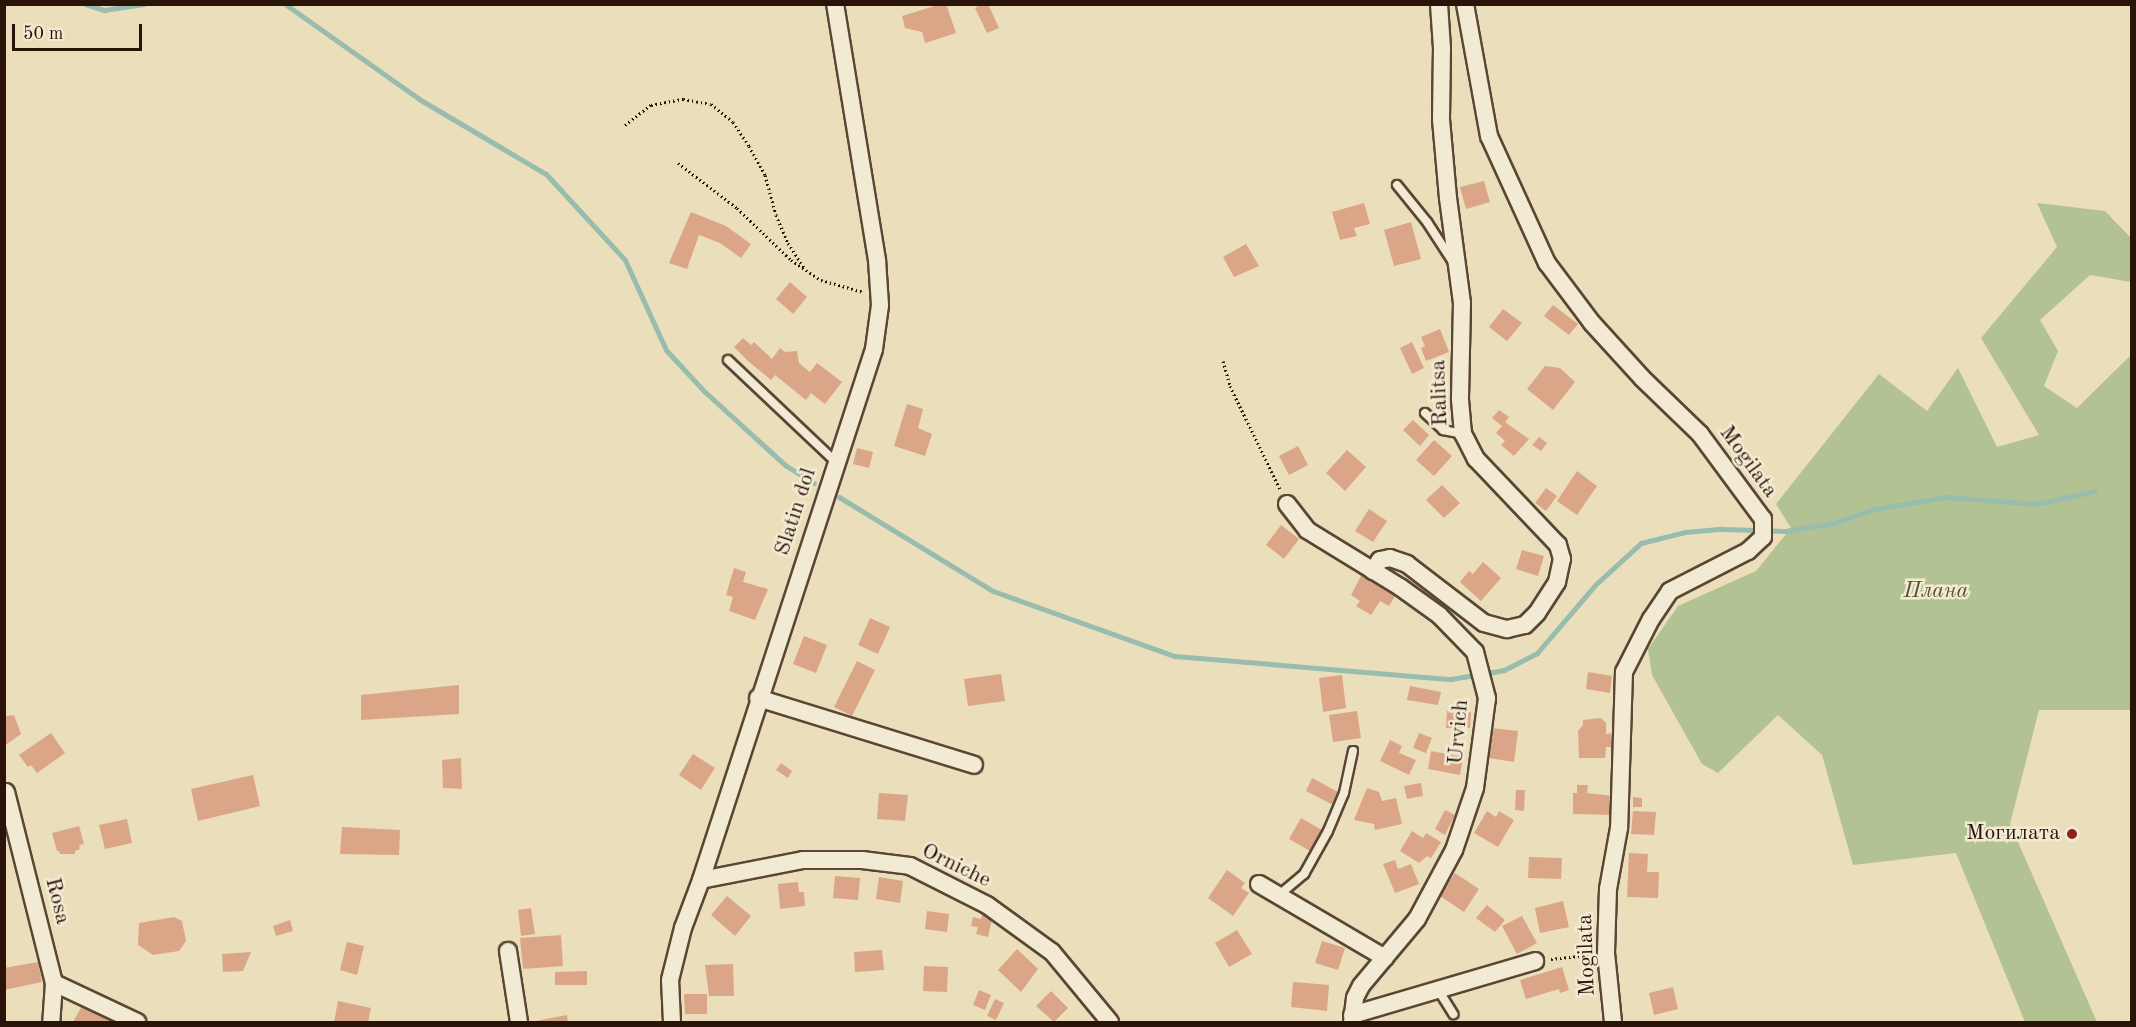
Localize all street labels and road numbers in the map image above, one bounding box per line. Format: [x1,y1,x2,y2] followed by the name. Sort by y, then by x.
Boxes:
[1426,359,1454,427] street label: Ralitsa
[1713,421,1783,503] street label: Mogilata
[769,465,823,559] street label: Slatin dol
[1443,698,1475,766] street label: Urvich
[917,838,995,894] street label: Orniche
[38,875,76,927] street label: Rosa
[1572,913,1602,997] street label: Mogilata

